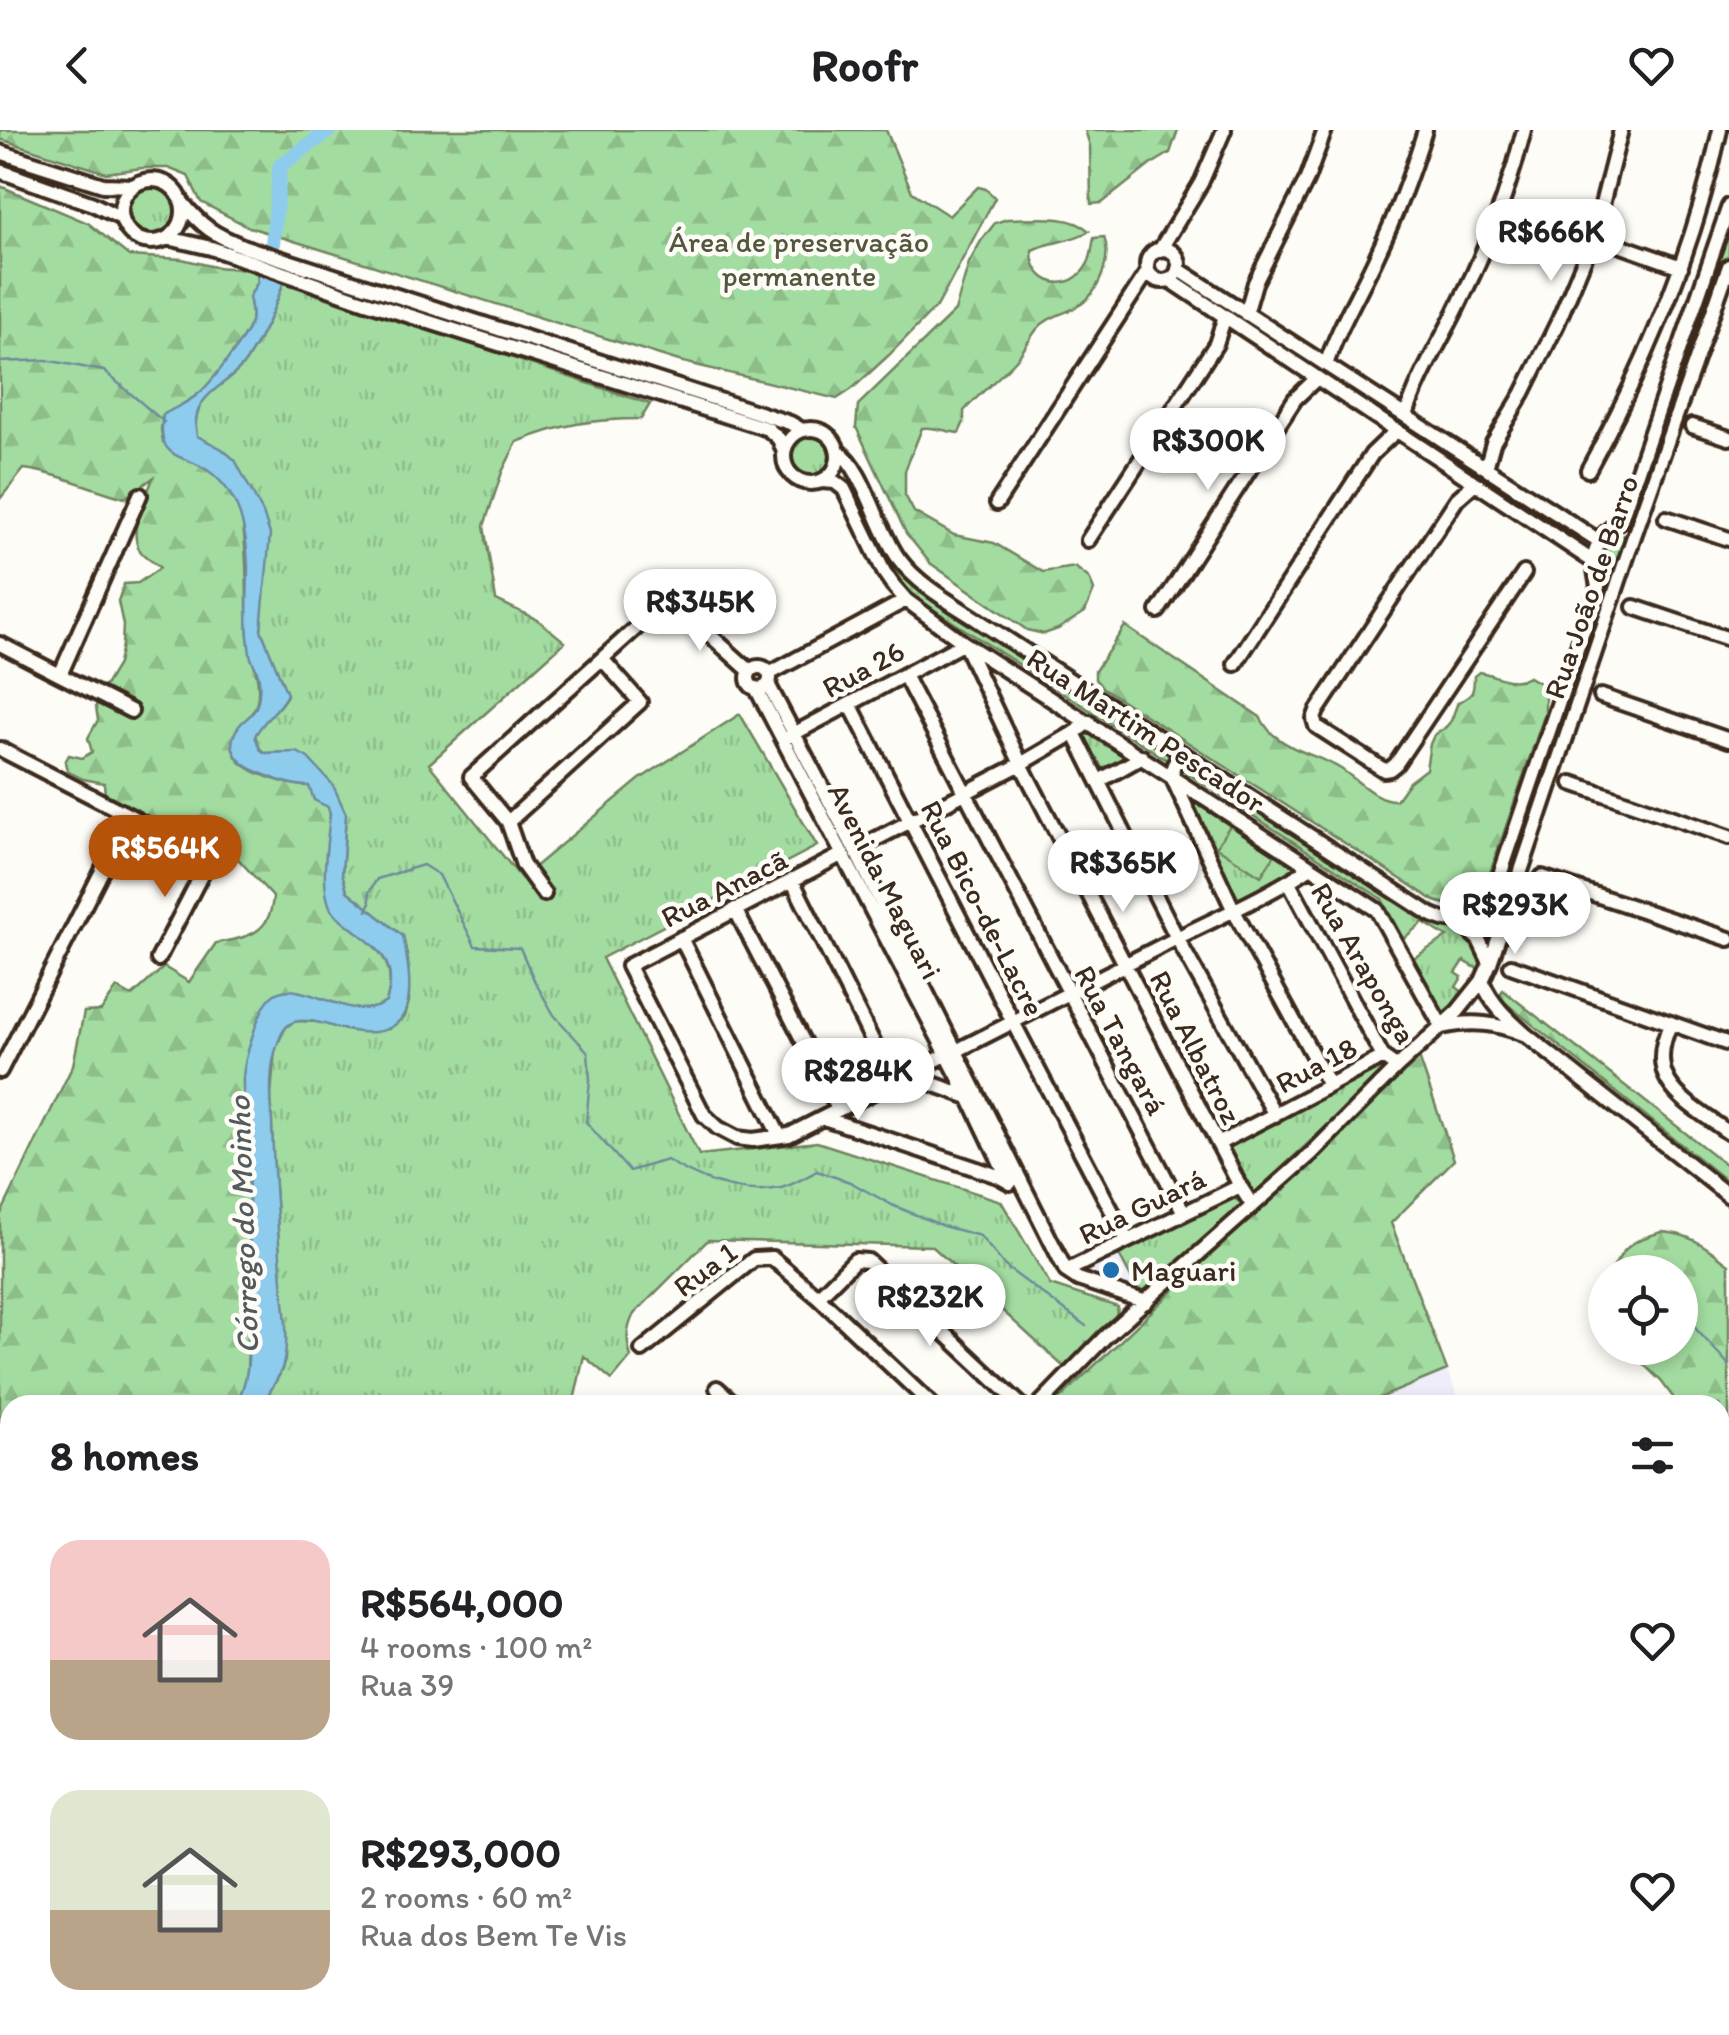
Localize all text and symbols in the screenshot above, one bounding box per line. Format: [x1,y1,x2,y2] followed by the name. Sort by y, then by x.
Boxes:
[50,38,105,93] icon: back
[811,38,918,92] text: Roofr
[1624,38,1679,93] icon: heart
[1470,199,1632,284] pin: R$666K
[1498,212,1604,250] text: R$666K
[669,223,929,294] park label: Área de preservação permanente
[1127,408,1289,493] pin: R$300K
[1152,421,1264,459] text: R$300K
[1535,470,1647,704] street label: Rua João de Barro
[619,569,781,654] pin: R$345K
[645,582,755,620] text: R$345K
[816,632,910,706] street label: Rua 26
[1020,639,1272,821] street label: Rua Martim Pescador
[820,777,950,985] street label: Avenida Maguari
[913,794,1053,1022] street label: Rua Bico-de-Lacre
[84,815,246,900] pin: R$564K
[111,828,219,866] text: R$564K
[1042,830,1204,915] pin: R$365K
[654,840,794,936] street label: Rua Anacã
[1070,843,1176,881] text: R$365K
[1434,872,1596,957] pin: R$293K
[1303,876,1425,1050] street label: Rua Araponga
[1462,885,1568,923] text: R$293K
[1066,959,1176,1121] street label: Rua Tangará
[1142,964,1251,1130] street label: Rua Albatroz
[1269,1028,1363,1102] street label: Rua 18
[777,1038,939,1123] pin: R$284K
[803,1051,913,1089] text: R$284K
[219,1094,266,1355] water label: Córrego do Moinho
[1072,1159,1212,1253] street label: Rua Guará
[666,1233,744,1305] street label: Rua 1
[1131,1252,1237,1289] place label: Maguari
[1588,1255,1698,1365] map controls
[1588,1255,1698,1365] button: locate
[1100,1259,1122,1281] marker: Maguari
[849,1264,1011,1349] pin: R$232K
[877,1277,983,1315] text: R$232K
[1625,1428,1680,1483] icon: filters
[50,1430,199,1481] text: 8 homes
[360,1577,564,1628] text: R$564,000
[130,1580,250,1700] icon: home
[1625,1613,1680,1668] icon: heart
[360,1628,592,1666] text: 4 rooms · 100 m²
[360,1666,454,1704] text: Rua 39
[360,1827,561,1878] text: R$293,000
[130,1830,250,1950] icon: home
[1625,1863,1680,1918] icon: heart
[360,1878,572,1916] text: 2 rooms · 60 m²
[360,1916,627,1954] text: Rua dos Bem Te Vis

